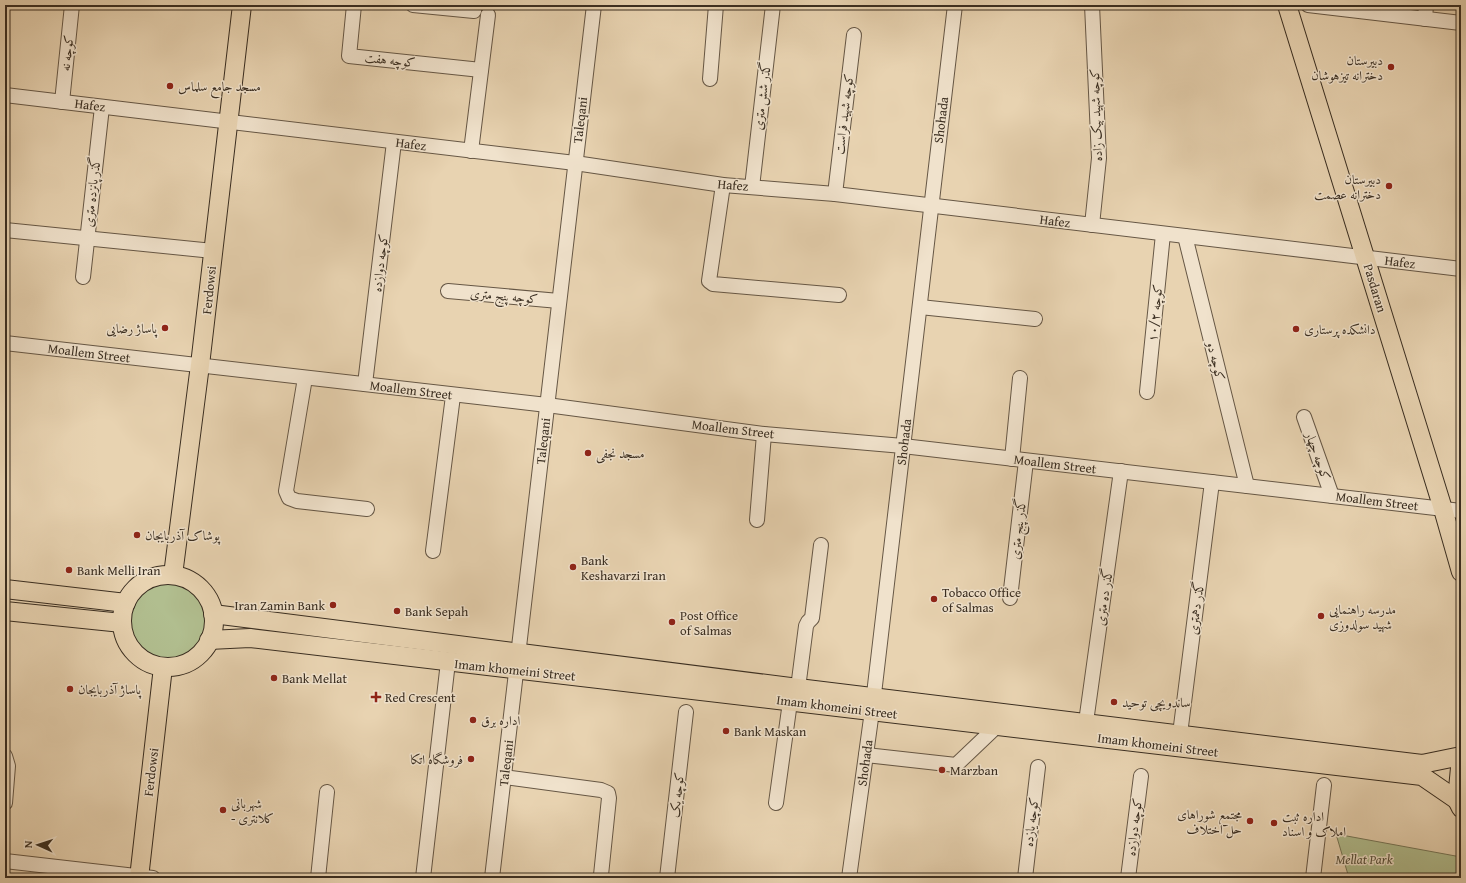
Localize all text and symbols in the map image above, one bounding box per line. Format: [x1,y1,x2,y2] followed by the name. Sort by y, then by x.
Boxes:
[56,34,78,72] street label: کوچه نه
[364,48,416,72] street label: کوچه هفت
[1311,51,1383,85] place label: دبیرستان دخترانه تیزهوشان
[748,61,776,131] street label: گذر شش متری
[1386,62,1396,72] marker: دبیرستان دخترانه تیزهوشان
[1085,68,1107,162] street label: کوچه شهید بیک زاده
[830,72,858,156] street label: کوچه شهید فراست
[178,77,261,99] place label: مسجد جامع سلماس
[165,81,175,91] marker: مسجد جامع سلماس
[74,94,107,116] street label: Hafez
[568,95,592,144] street label: Taleqani
[929,95,953,144] street label: Shohada
[395,133,428,155] street label: Hafez
[79,156,105,228] street label: گذر پانزده متری
[1314,170,1381,204] place label: دبیرستان دخترانه عصمت
[717,174,749,196] street label: Hafez
[1384,181,1394,191] marker: دبیرستان دخترانه عصمت
[1039,210,1072,232] street label: Hafez
[367,233,393,293] street label: کوچه دوازده
[1384,251,1417,273] street label: Hafez
[1359,261,1392,315] street label: Pasdaran
[197,265,221,315] street label: Ferdowsi
[1143,283,1167,343] street label: کوچه ۱۰/۲
[469,284,539,310] street label: کوچه پنج متری
[106,319,158,338] place label: پاساژ رضایی
[1304,320,1376,339] place label: دانشکده پرستاری
[160,323,170,333] marker: پاساژ رضایی
[1291,324,1301,334] marker: دانشکده پرستاری
[1201,337,1230,383] street label: کوچه دو
[47,338,132,368] street label: Moallem Street
[369,375,454,405] street label: Moallem Street
[691,414,776,444] street label: Moallem Street
[531,416,555,465] street label: Taleqani
[892,417,916,466] street label: Shohada
[1300,427,1336,483] street label: کوچه چهار
[596,444,644,464] place label: مسجد نجفی
[583,448,593,458] marker: مسجد نجفی
[1013,449,1098,479] street label: Moallem Street
[1335,486,1420,516] street label: Moallem Street
[1005,497,1033,561] street label: گذر پنج متری
[145,526,220,545] place label: پوشاک آذربایجان
[132,530,142,540] marker: پوشاک آذربایجان
[581,551,666,585] place label: Bank Keshavarzi Iran
[77,561,161,580] place label: Bank Melli Iran
[568,562,578,572] marker: Bank Keshavarzi Iran
[64,565,74,575] marker: Bank Melli Iran
[1091,567,1117,627] street label: گذر ده متری
[1183,580,1209,636] street label: گذر دهمتری
[942,583,1021,617] place label: Tobacco Office of Salmas
[929,594,939,604] marker: Tobacco Office of Salmas
[235,596,325,615] place label: Iran Zamin Bank
[328,600,338,610] marker: Iran Zamin Bank
[1329,600,1396,634] place label: مدرسه راهنمایی شهید سولدوزی
[405,602,469,621] place label: Bank Sepah
[392,606,402,616] marker: Bank Sepah
[680,606,738,640] place label: Post Office of Salmas
[1316,611,1326,621] marker: مدرسه راهنمایی شهید سولدوزی
[667,617,677,627] marker: Post Office of Salmas
[453,654,577,686] street label: Imam khomeini Street
[282,669,347,688] place label: Bank Mellat
[269,673,279,683] marker: Bank Mellat
[78,680,142,699] place label: پاساژ آذربایجان
[65,684,75,694] marker: پاساژ آذربایجان
[385,688,456,707] place label: Red Crescent
[775,690,899,724] street label: Imam khomeini Street
[370,691,382,703] marker: Red Crescent
[1122,693,1191,712] place label: ساندویچی توحید
[1109,697,1119,707] marker: ساندویچی توحید
[481,711,521,730] place label: اداره برق
[468,715,478,725] marker: اداره برق
[734,722,807,741] place label: Bank Maskan
[721,726,731,736] marker: Bank Maskan
[1096,728,1220,762] street label: Imam khomeini Street
[494,738,518,787] street label: Taleqani
[852,738,878,788] street label: Shohada
[139,746,163,797] street label: Ferdowsi
[411,750,463,769] place label: فروشگاه اتکا
[466,754,476,764] marker: فروشگاه اتکا
[950,761,999,780] place label: Marzban
[937,765,947,775] marker: Marzban
[665,771,689,819] street label: کوچه یک
[231,794,274,828] place label: شهربانی - کلانتری
[1019,796,1043,848] street label: کوچه یازده
[1121,797,1147,857] street label: کوچه دوازده
[218,805,228,815] marker: شهربانی - کلانتری
[1177,805,1242,839] place label: مجتمع شوراهای حل اختلاف
[1282,807,1346,841] place label: اداره ثبت املاک و اسناد
[1245,816,1255,826] marker: مجتمع شوراهای حل اختلاف
[1269,818,1279,828] marker: اداره ثبت املاک و اسناد
[18,825,58,865] north arrow
[20,840,36,849] text: N
[1335,850,1393,869] park label: Mellat Park

